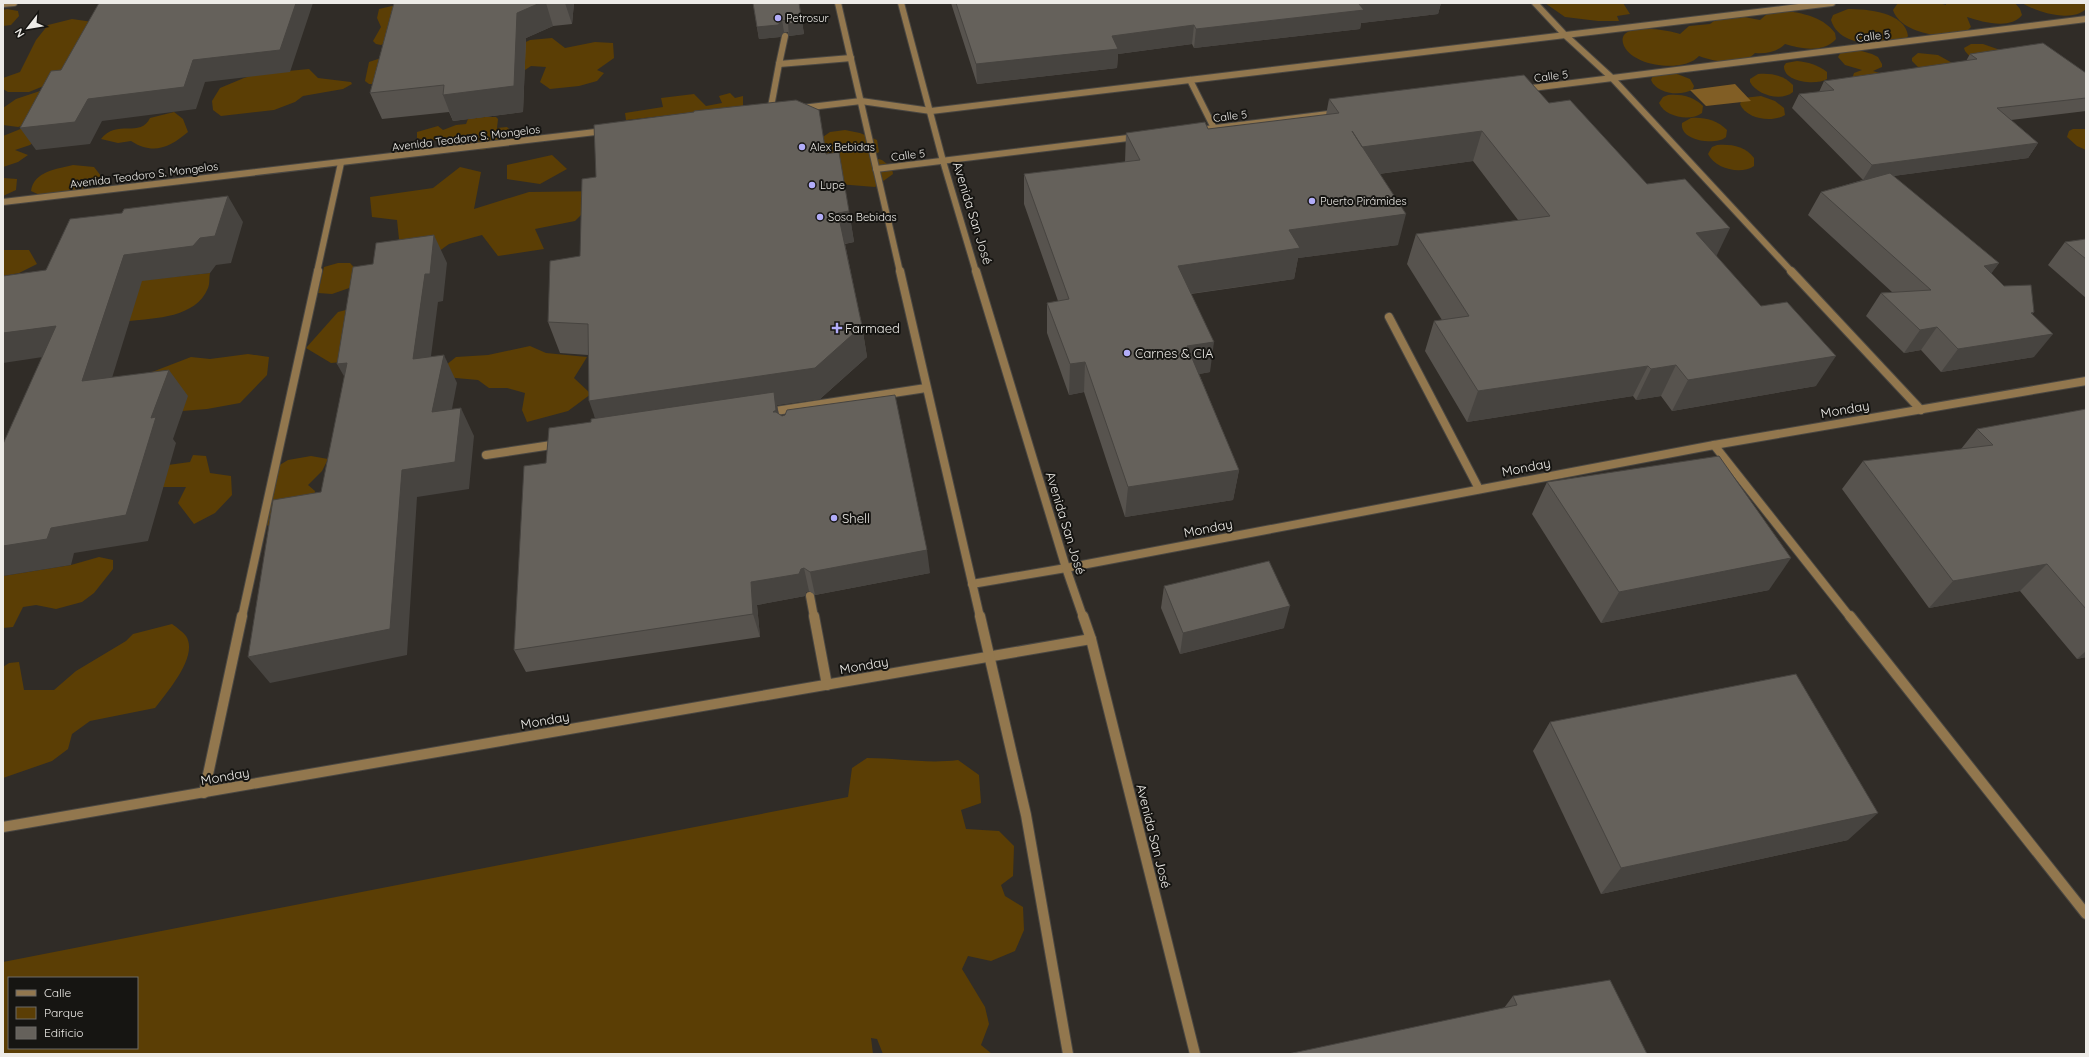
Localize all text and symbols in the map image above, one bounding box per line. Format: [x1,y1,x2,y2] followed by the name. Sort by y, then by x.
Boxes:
[8,8,48,48] north arrow
[786,11,829,25] place label: Petrosur
[773,13,783,23] marker: Petrosur
[11,26,28,40] text: N
[1855,27,1891,45] street label: Calle 5
[1533,67,1569,85] street label: Calle 5
[1212,107,1248,125] street label: Calle 5
[391,122,541,154] street label: Avenida Teodoro S. Mongelos
[810,140,875,154] place label: Alex Bebidas
[797,142,807,152] marker: Alex Bebidas
[890,146,926,164] street label: Calle 5
[69,159,219,191] street label: Avenida Teodoro S. Mongelos
[950,160,996,266] street label: Avenida San José
[820,178,845,192] place label: Lupe
[807,180,817,190] marker: Lupe
[1320,194,1407,208] place label: Puerto Pirámides
[1307,196,1317,206] marker: Puerto Pirámides
[828,210,897,224] place label: Sosa Bebidas
[815,212,825,222] marker: Sosa Bebidas
[845,320,900,336] place label: Farmaed
[832,323,842,333] marker: Farmaed
[1135,345,1214,361] place label: Carnes & CIA
[1122,348,1132,358] marker: Carnes & CIA
[1819,397,1871,421] street label: Monday
[1500,454,1552,480] street label: Monday
[1043,470,1089,576] street label: Avenida San José
[842,510,870,526] place label: Shell
[829,513,839,523] marker: Shell
[1182,515,1234,541] street label: Monday
[838,653,890,677] street label: Monday
[519,708,571,732] street label: Monday
[199,764,251,788] street label: Monday
[1133,782,1175,890] street label: Avenida San José
[8,977,138,1049] legend
[44,985,72,1000] text: Calle
[44,1005,84,1020] text: Parque
[44,1025,84,1040] text: Edificio

